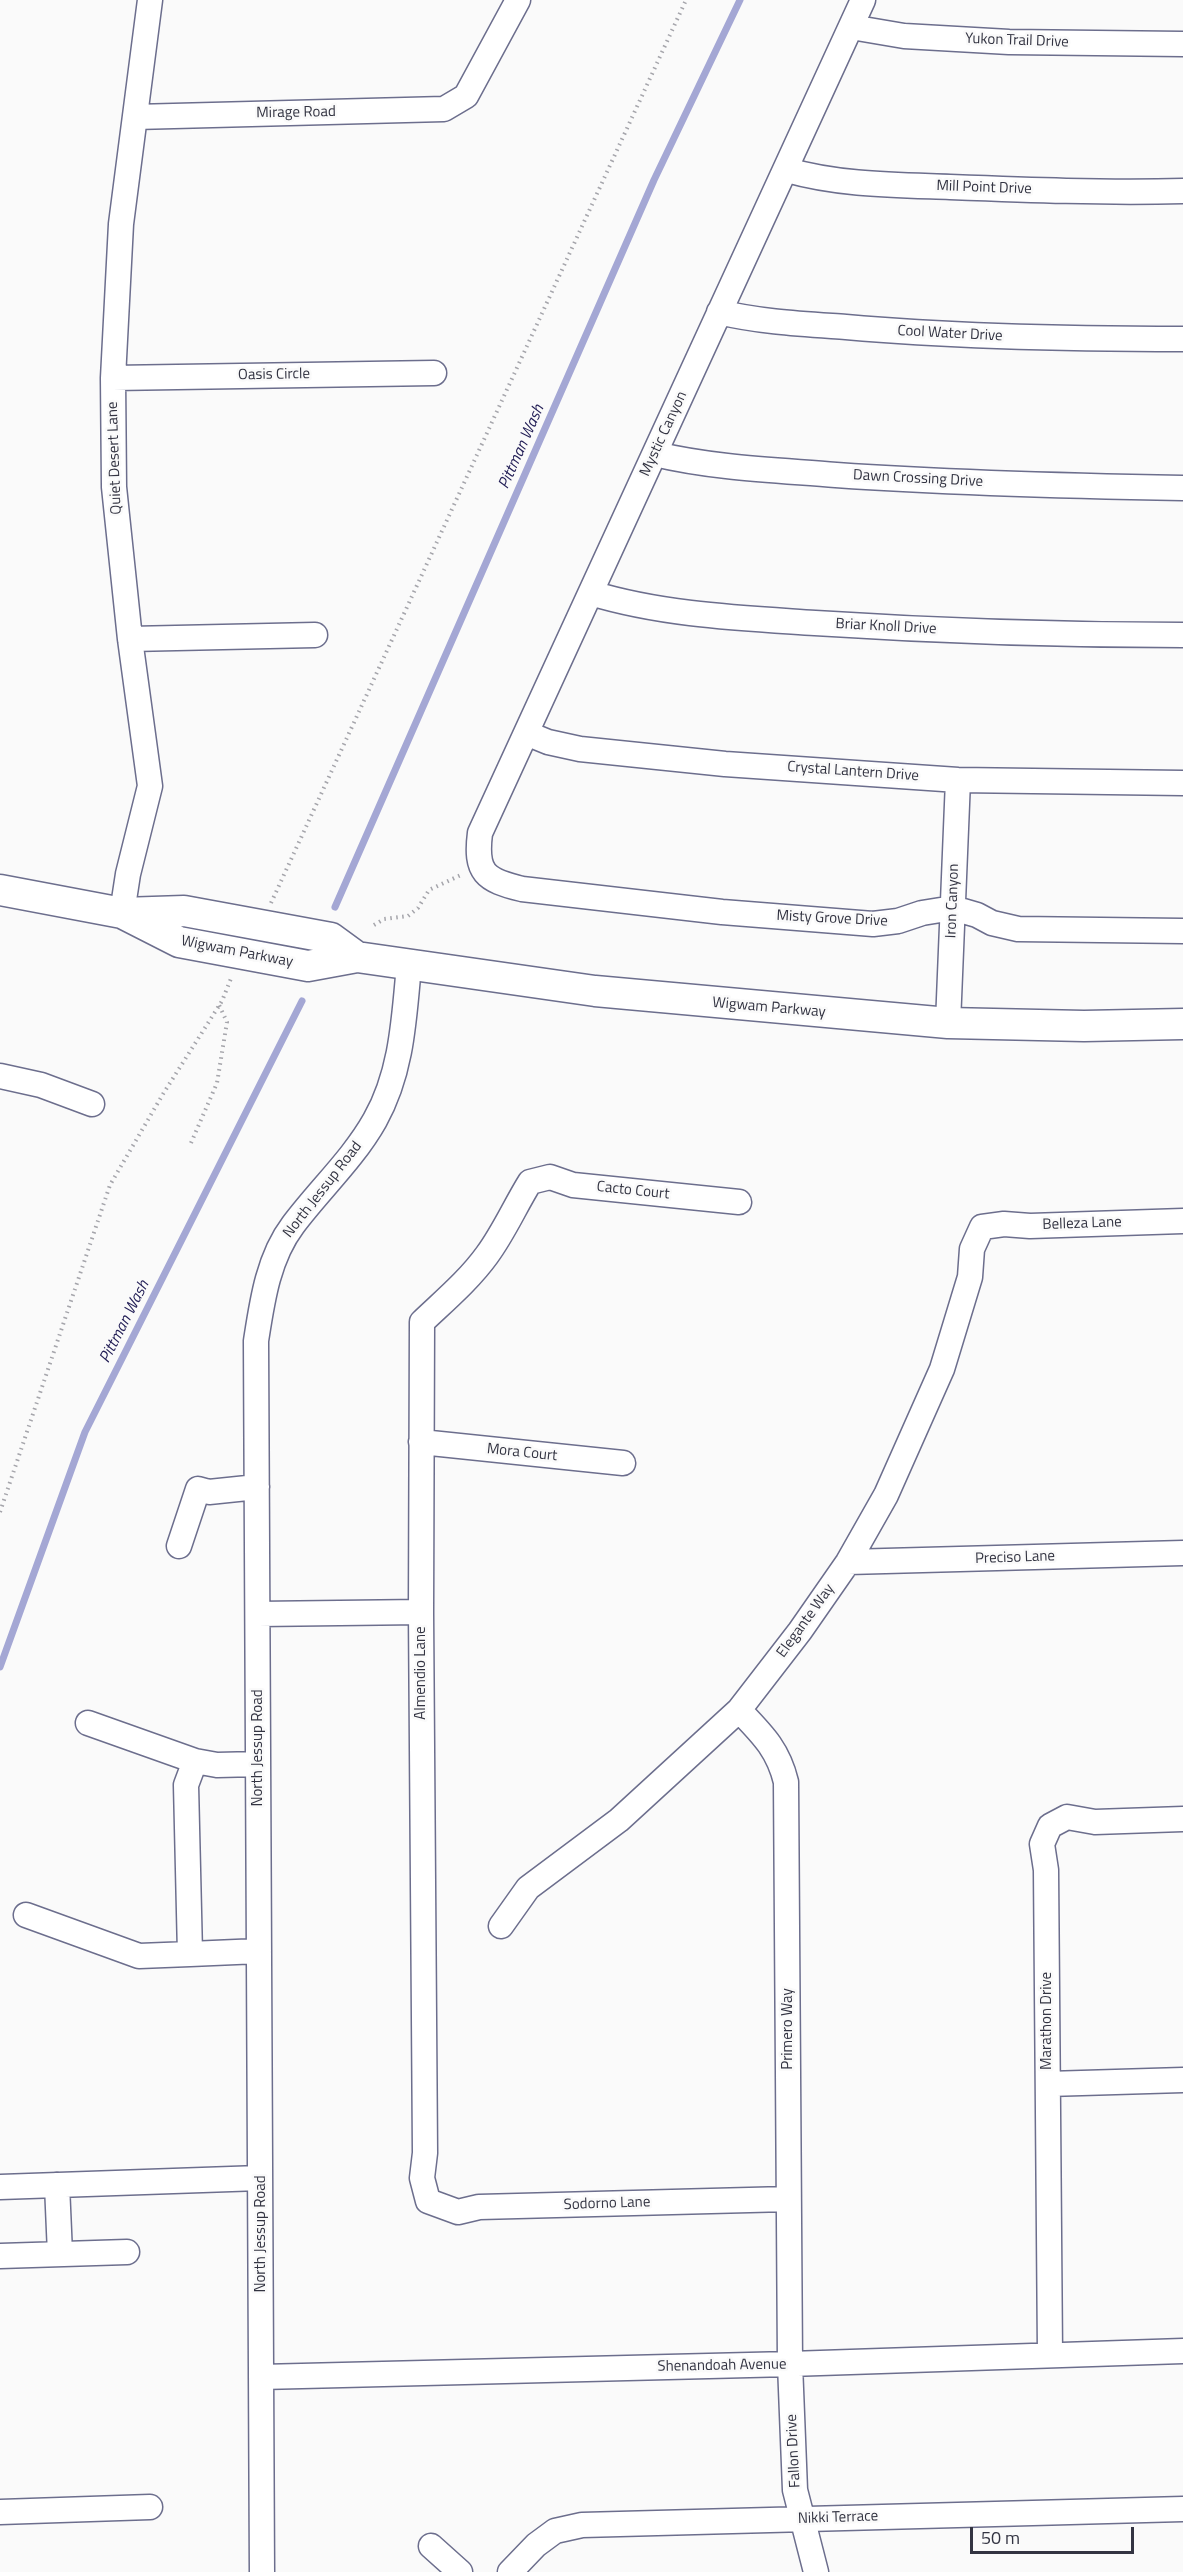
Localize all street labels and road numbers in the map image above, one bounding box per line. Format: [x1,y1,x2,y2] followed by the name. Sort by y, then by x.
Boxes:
[965,30,1069,52] street label: Yukon Trail Drive
[256,103,336,123] street label: Mirage Road
[936,177,1032,199] street label: Mill Point Drive
[897,322,1003,346] street label: Cool Water Drive
[238,365,310,385] street label: Oasis Circle
[636,389,692,479] street label: Mystic Canyon
[104,401,126,515] street label: Quiet Desert Lane
[853,467,983,491] street label: Dawn Crossing Drive
[835,615,937,639] street label: Briar Knoll Drive
[787,758,919,786] street label: Crystal Lantern Drive
[943,863,963,939] street label: Iron Canyon
[776,907,888,931] street label: Misty Grove Drive
[179,932,295,972] street label: Wigwam Parkway
[712,994,826,1022] street label: Wigwam Parkway
[280,1138,366,1242] street label: North Jessup Road
[596,1178,670,1204] street label: Cacto Court
[1042,1214,1122,1234] street label: Belleza Lane
[486,1440,558,1466] street label: Mora Court
[975,1548,1055,1568] street label: Preciso Lane
[773,1581,839,1661] street label: Elegante Way
[412,1626,430,1720] street label: Almendio Lane
[249,1689,267,1807] street label: North Jessup Road
[1038,1972,1056,2070] street label: Marathon Drive
[779,1988,797,2070] street label: Primero Way
[252,2175,270,2293] street label: North Jessup Road
[563,2193,651,2215] street label: Sodorno Lane
[657,2356,787,2376] street label: Shenandoah Avenue
[783,2414,805,2488] street label: Fallon Drive
[798,2508,878,2528] street label: Nikki Terrace

